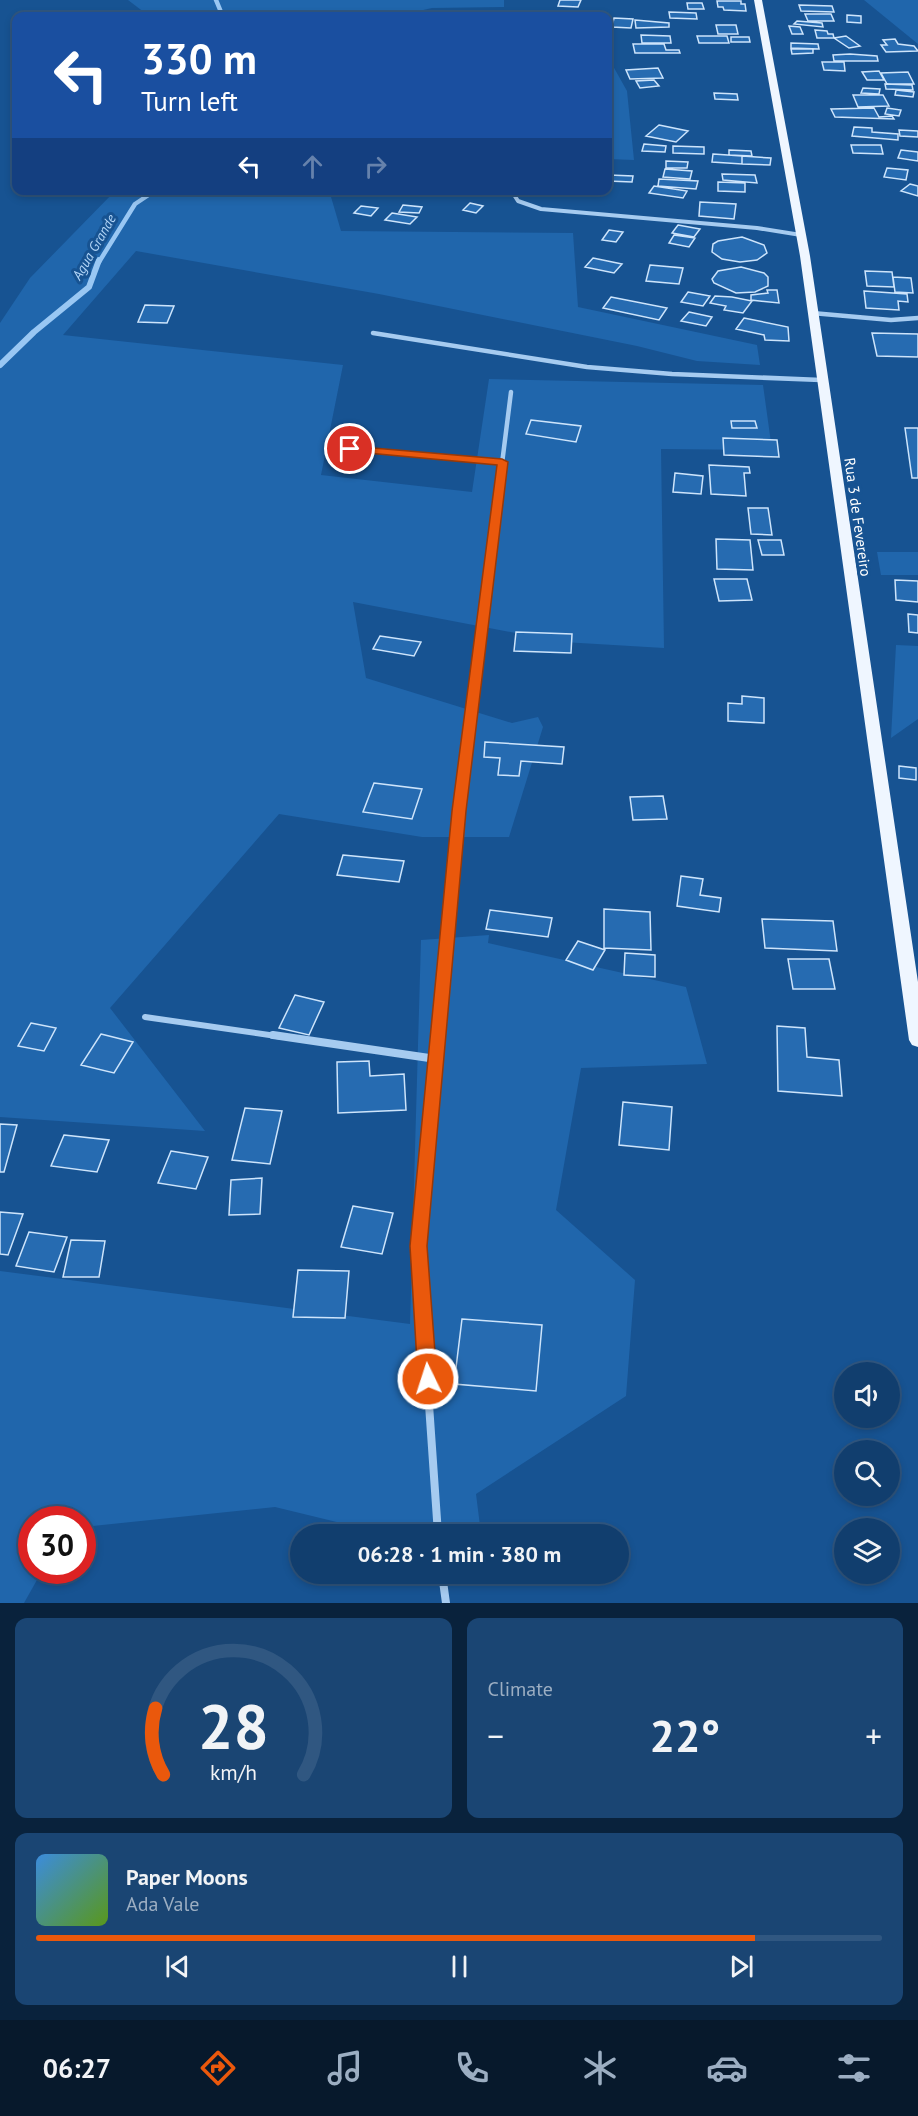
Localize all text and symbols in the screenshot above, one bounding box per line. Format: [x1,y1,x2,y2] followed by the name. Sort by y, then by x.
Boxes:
[141,31,257,86] text: 330 m
[42,36,120,114] icon: left
[141,84,238,118] text: Turn left
[233,150,266,183] icon: left
[296,150,329,183] icon: ahead
[359,150,392,183] icon: right
[67,210,120,284] water label: Agua Grande
[324,423,375,474] pin
[333,432,366,465] icon: arrive
[840,456,876,578] street label: Rua 3 de Fevereiro
[396,1347,460,1411] position arrow
[834,1362,900,1584] map controls
[834,1362,900,1428] button: sound
[834,1440,900,1506] button: search
[18,1506,96,1584] speed limit sign: 30
[834,1518,900,1584] button: layers
[358,1540,561,1568] text: 06:28 · 1 min · 380 m
[488,1676,553,1702] text: Climate
[198,1685,269,1766] text: 28
[649,1706,720,1764] text: 22°
[488,1714,504,1757] text: −
[865,1714,882,1757] text: +
[210,1758,257,1786] text: km/h
[126,1863,248,1891] text: Paper Moons
[126,1891,199,1917] text: Ada Vale
[161,1950,194,1983] icon: previous
[443,1950,476,1983] icon: pause
[725,1950,758,1983] icon: next
[197,2047,239,2089] icon: directions
[324,2047,366,2089] icon: music
[451,2047,493,2089] icon: phone
[579,2047,621,2089] icon: climate
[706,2047,748,2089] icon: car
[833,2047,875,2089] icon: filters
[43,2051,111,2085] text: 06:27

